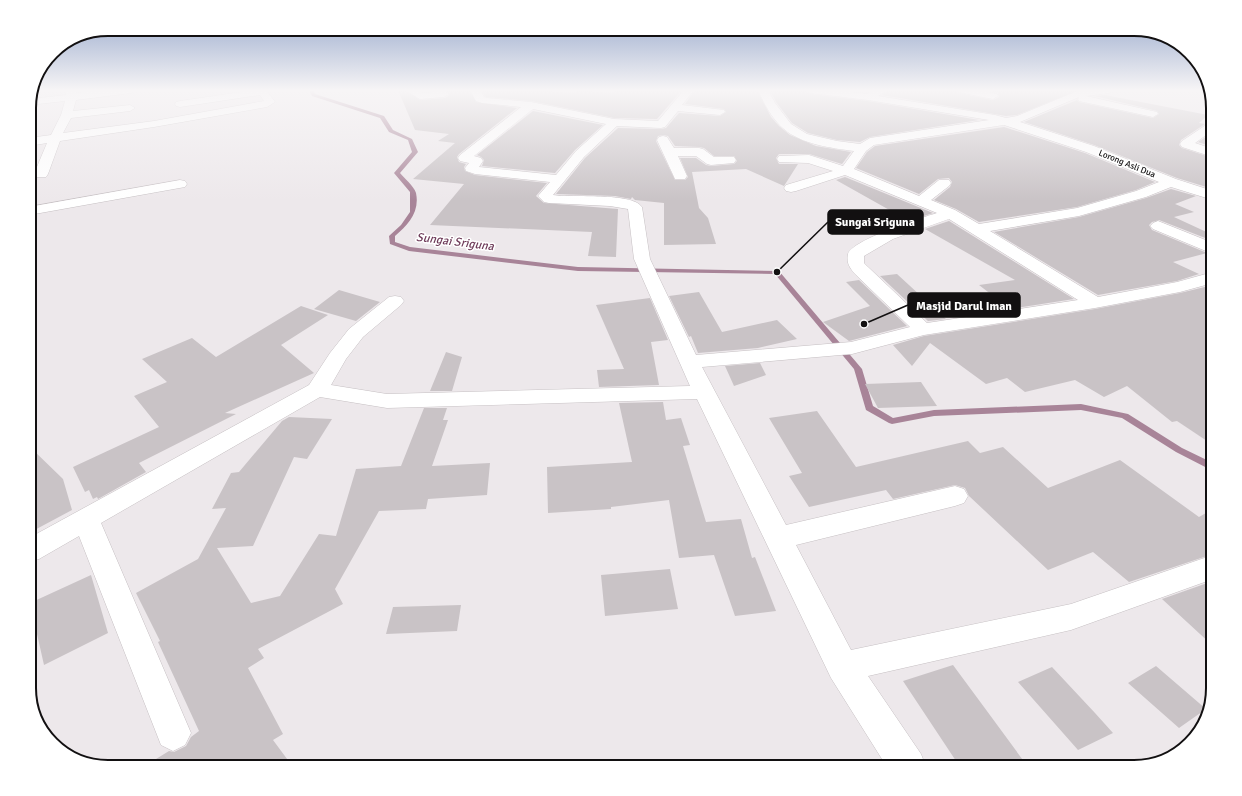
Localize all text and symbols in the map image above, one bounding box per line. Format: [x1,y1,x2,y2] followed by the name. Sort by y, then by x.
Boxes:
[1097,148,1157,181] street label: Lorong Asli Dua
[828,210,923,234] callout: Sungai Sriguna
[835,215,915,230] text: Sungai Sriguna
[415,230,496,254] water label: Sungai Sriguna
[908,293,1020,317] callout: Masjid Darul Iman
[916,299,1012,314] text: Masjid Darul Iman

